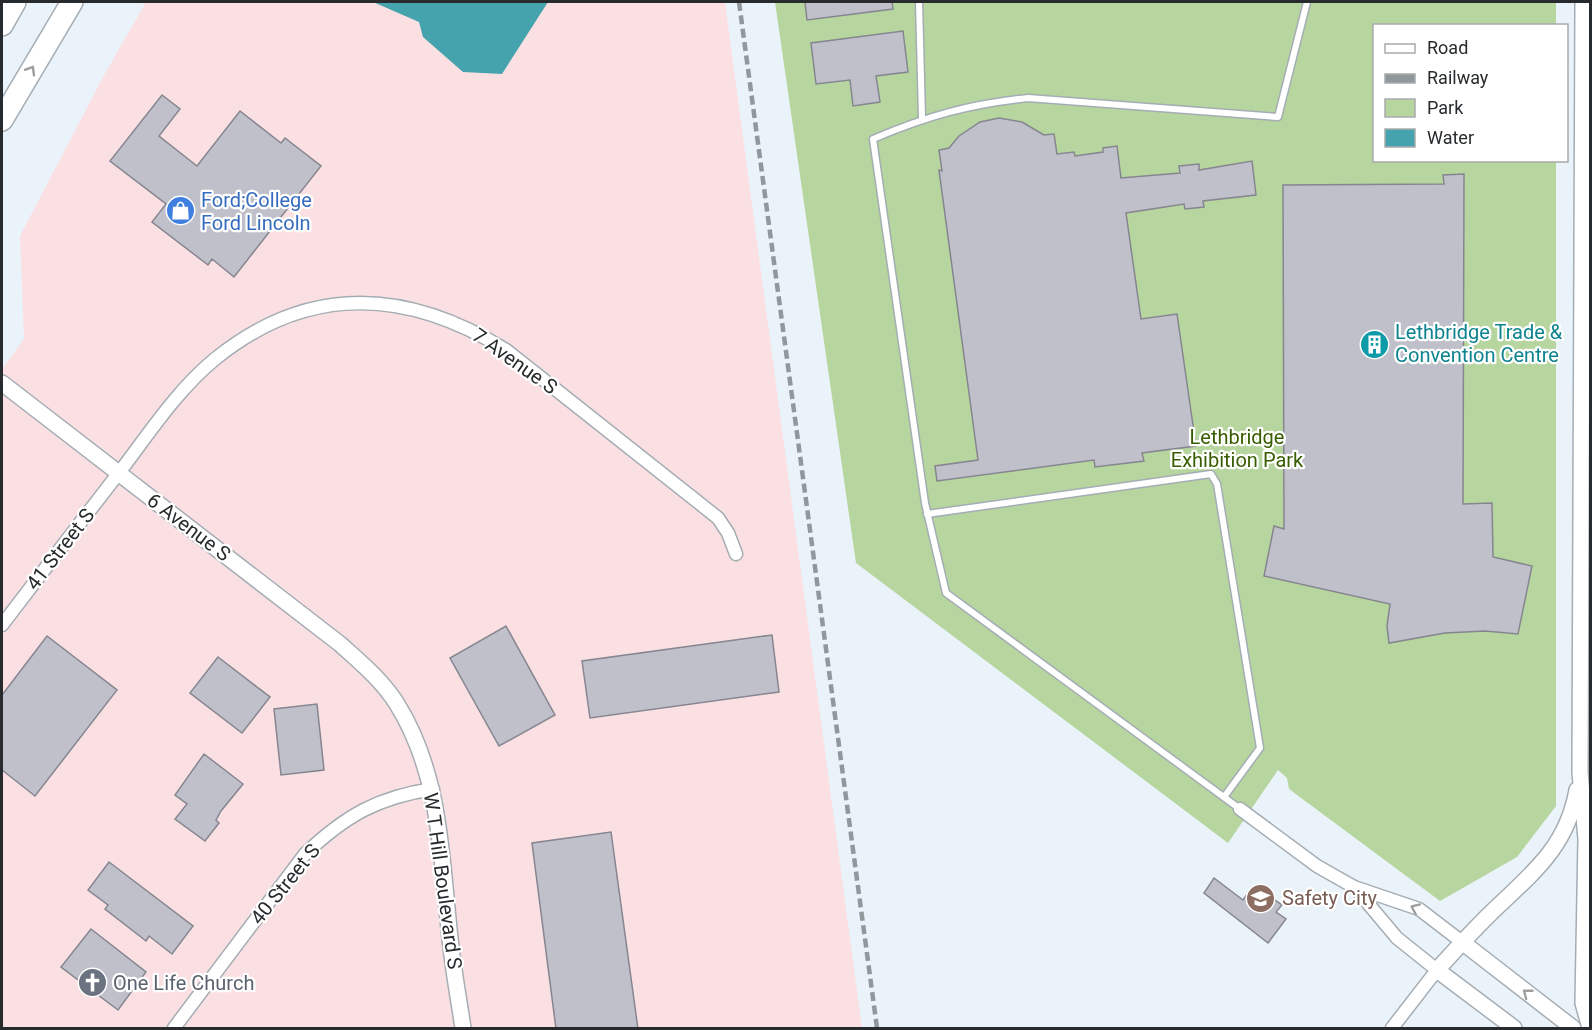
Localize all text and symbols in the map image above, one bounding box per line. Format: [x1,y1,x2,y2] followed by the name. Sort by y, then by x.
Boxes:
[1373,24,1568,162] legend
[1427,37,1468,58] text: Road
[24,66,36,76] one-way arrow
[1427,67,1489,88] text: Railway
[1427,97,1464,118] text: Park
[1427,127,1474,148] text: Water
[201,188,312,235] place label: Ford;College Ford Lincoln
[164,195,196,227] shop icon: Ford;College Ford Lincoln
[1395,320,1563,367] place label: Lethbridge Trade & Convention Centre
[468,323,562,399] street label: 7 Avenue S
[1358,328,1390,360] building icon: Lethbridge Trade & Convention Centre
[1171,425,1304,472] park label: Lethbridge Exhibition Park
[142,488,236,566] street label: 6 Avenue S
[21,503,99,595] street label: 41 Street S
[419,791,467,971] street label: W T Hill Boulevard S
[245,839,325,929] street label: 40 Street S
[1245,882,1277,914] school or university icon: Safety City
[1282,886,1377,910] place label: Safety City
[1410,903,1421,915] one-way arrow
[76,967,108,999] church icon: One Life Church
[113,971,254,995] place label: One Life Church
[1523,989,1534,1000] one-way arrow

